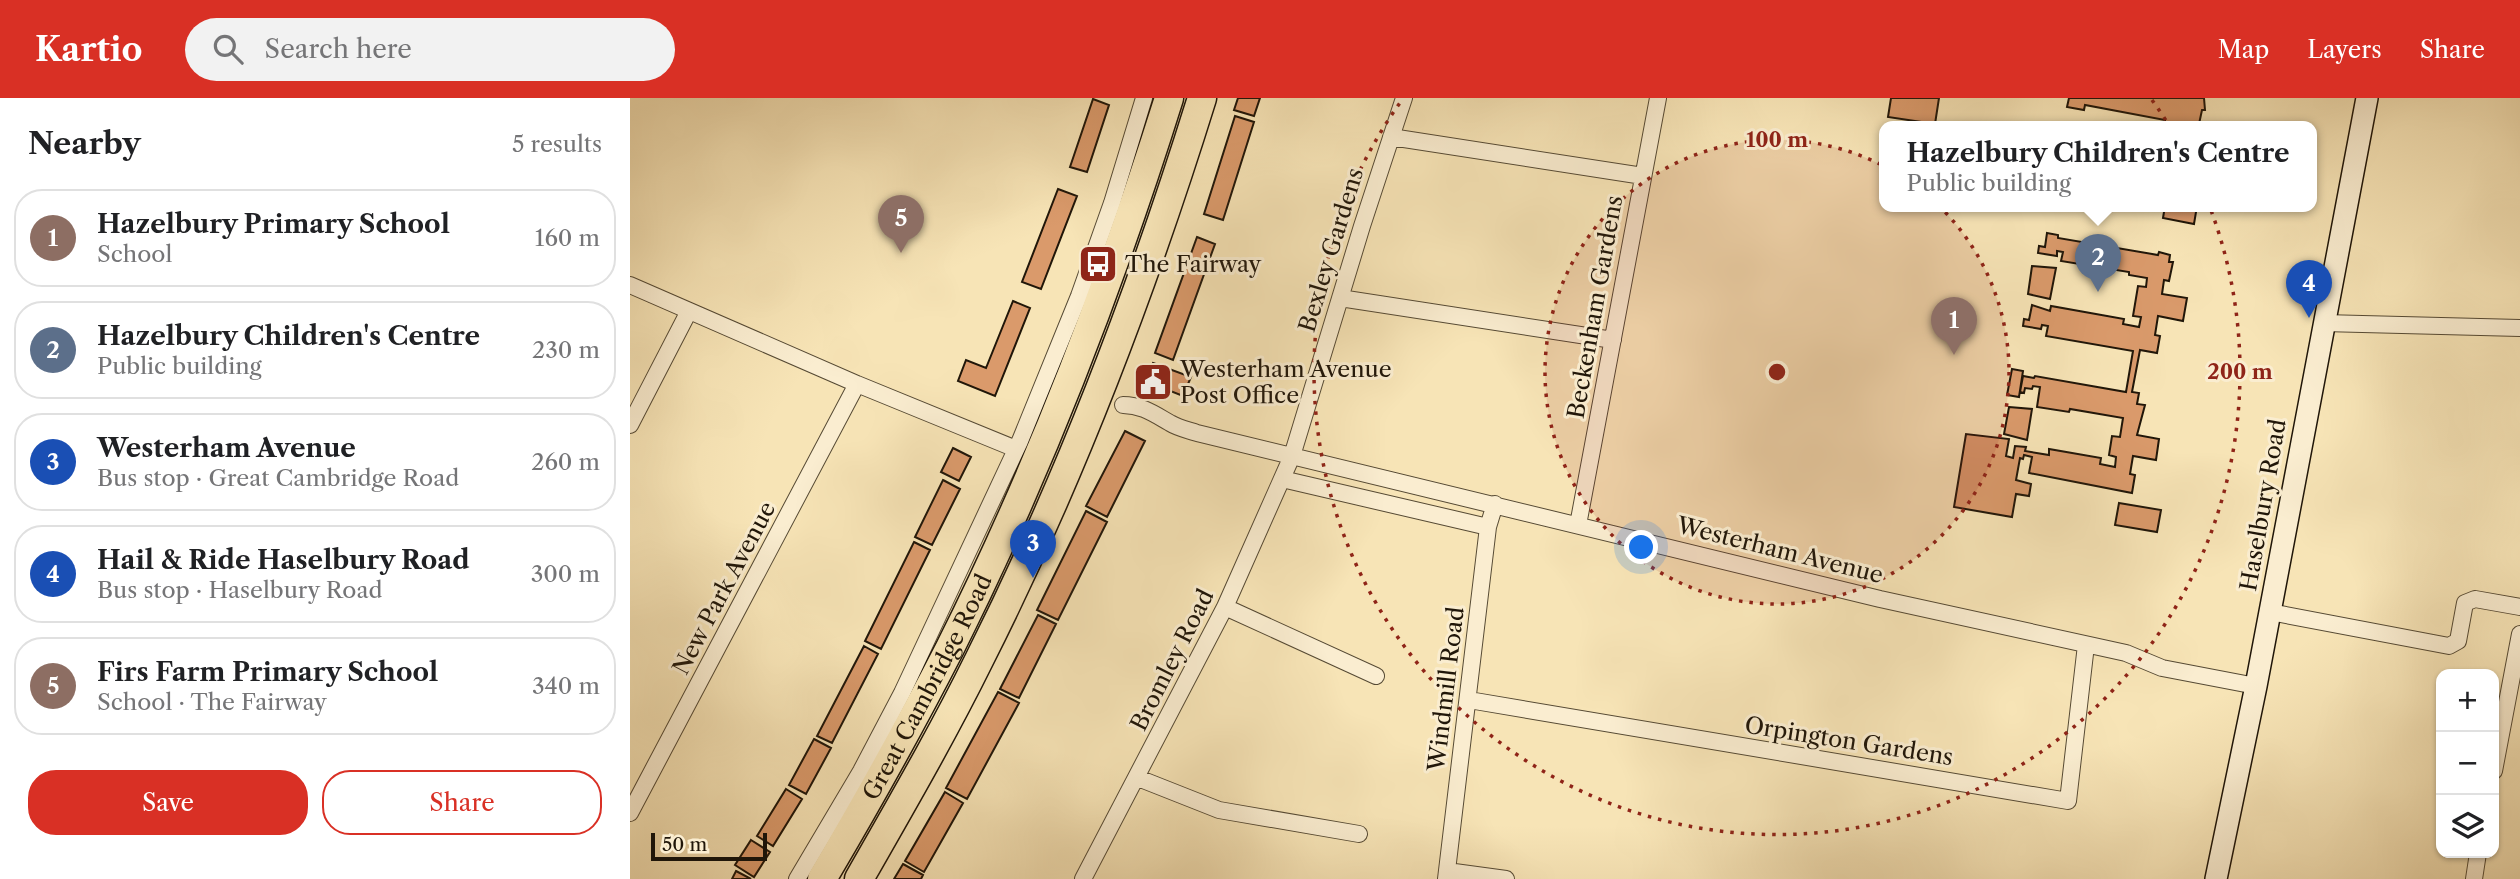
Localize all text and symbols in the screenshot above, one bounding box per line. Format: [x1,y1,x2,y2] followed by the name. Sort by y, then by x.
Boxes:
[185,18,675,81] search box
[35,29,143,70] text: Kartio
[209,30,247,68] icon: search
[265,33,412,65] text: Search here
[2218,35,2269,64] text: Map
[2307,35,2382,64] text: Layers
[2420,35,2485,64] text: Share
[1879,121,2317,212] popup
[28,125,141,162] text: Nearby
[1746,127,1808,152] text: 100 m
[512,130,602,158] text: 5 results
[1906,137,2290,169] text: Hazelbury Children's Centre
[1293,165,1369,335] street label: Bexley Gardens
[1906,169,2071,197] text: Public building
[1562,193,1628,421] street label: Beckenham Gardens
[878,195,924,253] pin: 5
[97,208,450,240] text: Hazelbury Primary School
[48,224,58,252] text: 1
[535,224,600,252] text: 160 m
[2075,234,2121,292] pin: 2
[97,240,172,268] text: School
[1077,243,1119,285] bus stop icon: The Fairway
[1125,250,1262,278] place label: The Fairway
[2286,260,2332,318] pin: 4
[1931,297,1977,355] pin: 1
[97,320,480,352] text: Hazelbury Children's Centre
[46,336,60,364] text: 2
[532,336,600,364] text: 230 m
[97,352,262,380] text: Public building
[1179,355,1392,409] place label: Westerham Avenue Post Office
[2207,359,2273,384] text: 200 m
[1765,360,1789,384] centre of rings
[1132,361,1174,403] public building icon: Westerham Avenue Post Office
[2234,417,2292,593] street label: Haselbury Road
[97,432,356,464] text: Westerham Avenue
[47,448,60,476] text: 3
[531,448,600,476] text: 260 m
[97,464,459,492] text: Bus stop · Great Cambridge Road
[667,497,781,679] street label: New Park Avenue
[1673,511,1886,589] street label: Westerham Avenue
[1010,520,1056,578] pin: 3
[1624,530,1658,564] your location
[97,544,470,576] text: Hail & Ride Haselbury Road
[46,560,60,588] text: 4
[531,560,600,588] text: 300 m
[857,570,998,805] street label: Great Cambridge Road
[97,576,383,604] text: Bus stop · Haselbury Road
[1124,584,1220,736] street label: Bromley Road
[1422,605,1470,774] street label: Windmill Road
[97,656,438,688] text: Firs Farm Primary School
[2436,669,2499,858] map controls
[2436,669,2499,732] button: +
[47,672,59,700] text: 5
[532,672,600,700] text: 340 m
[97,688,327,716] text: School · The Fairway
[1743,711,1955,771] street label: Orpington Gardens
[2436,732,2499,795] button: −
[28,770,308,835] button: Save
[322,770,602,835] button: Share
[2436,795,2499,858] button: layers
[651,830,766,862] scale bar
[662,833,707,856] text: 50 m

